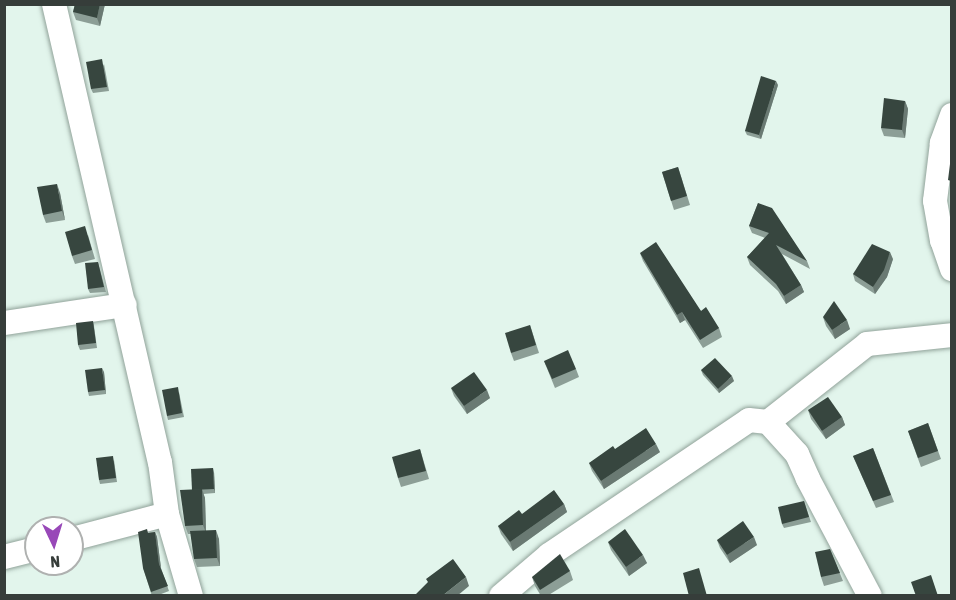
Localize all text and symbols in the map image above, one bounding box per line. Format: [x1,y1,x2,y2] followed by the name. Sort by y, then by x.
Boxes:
[24,516,84,576] north arrow
[50,553,60,571] text: N

